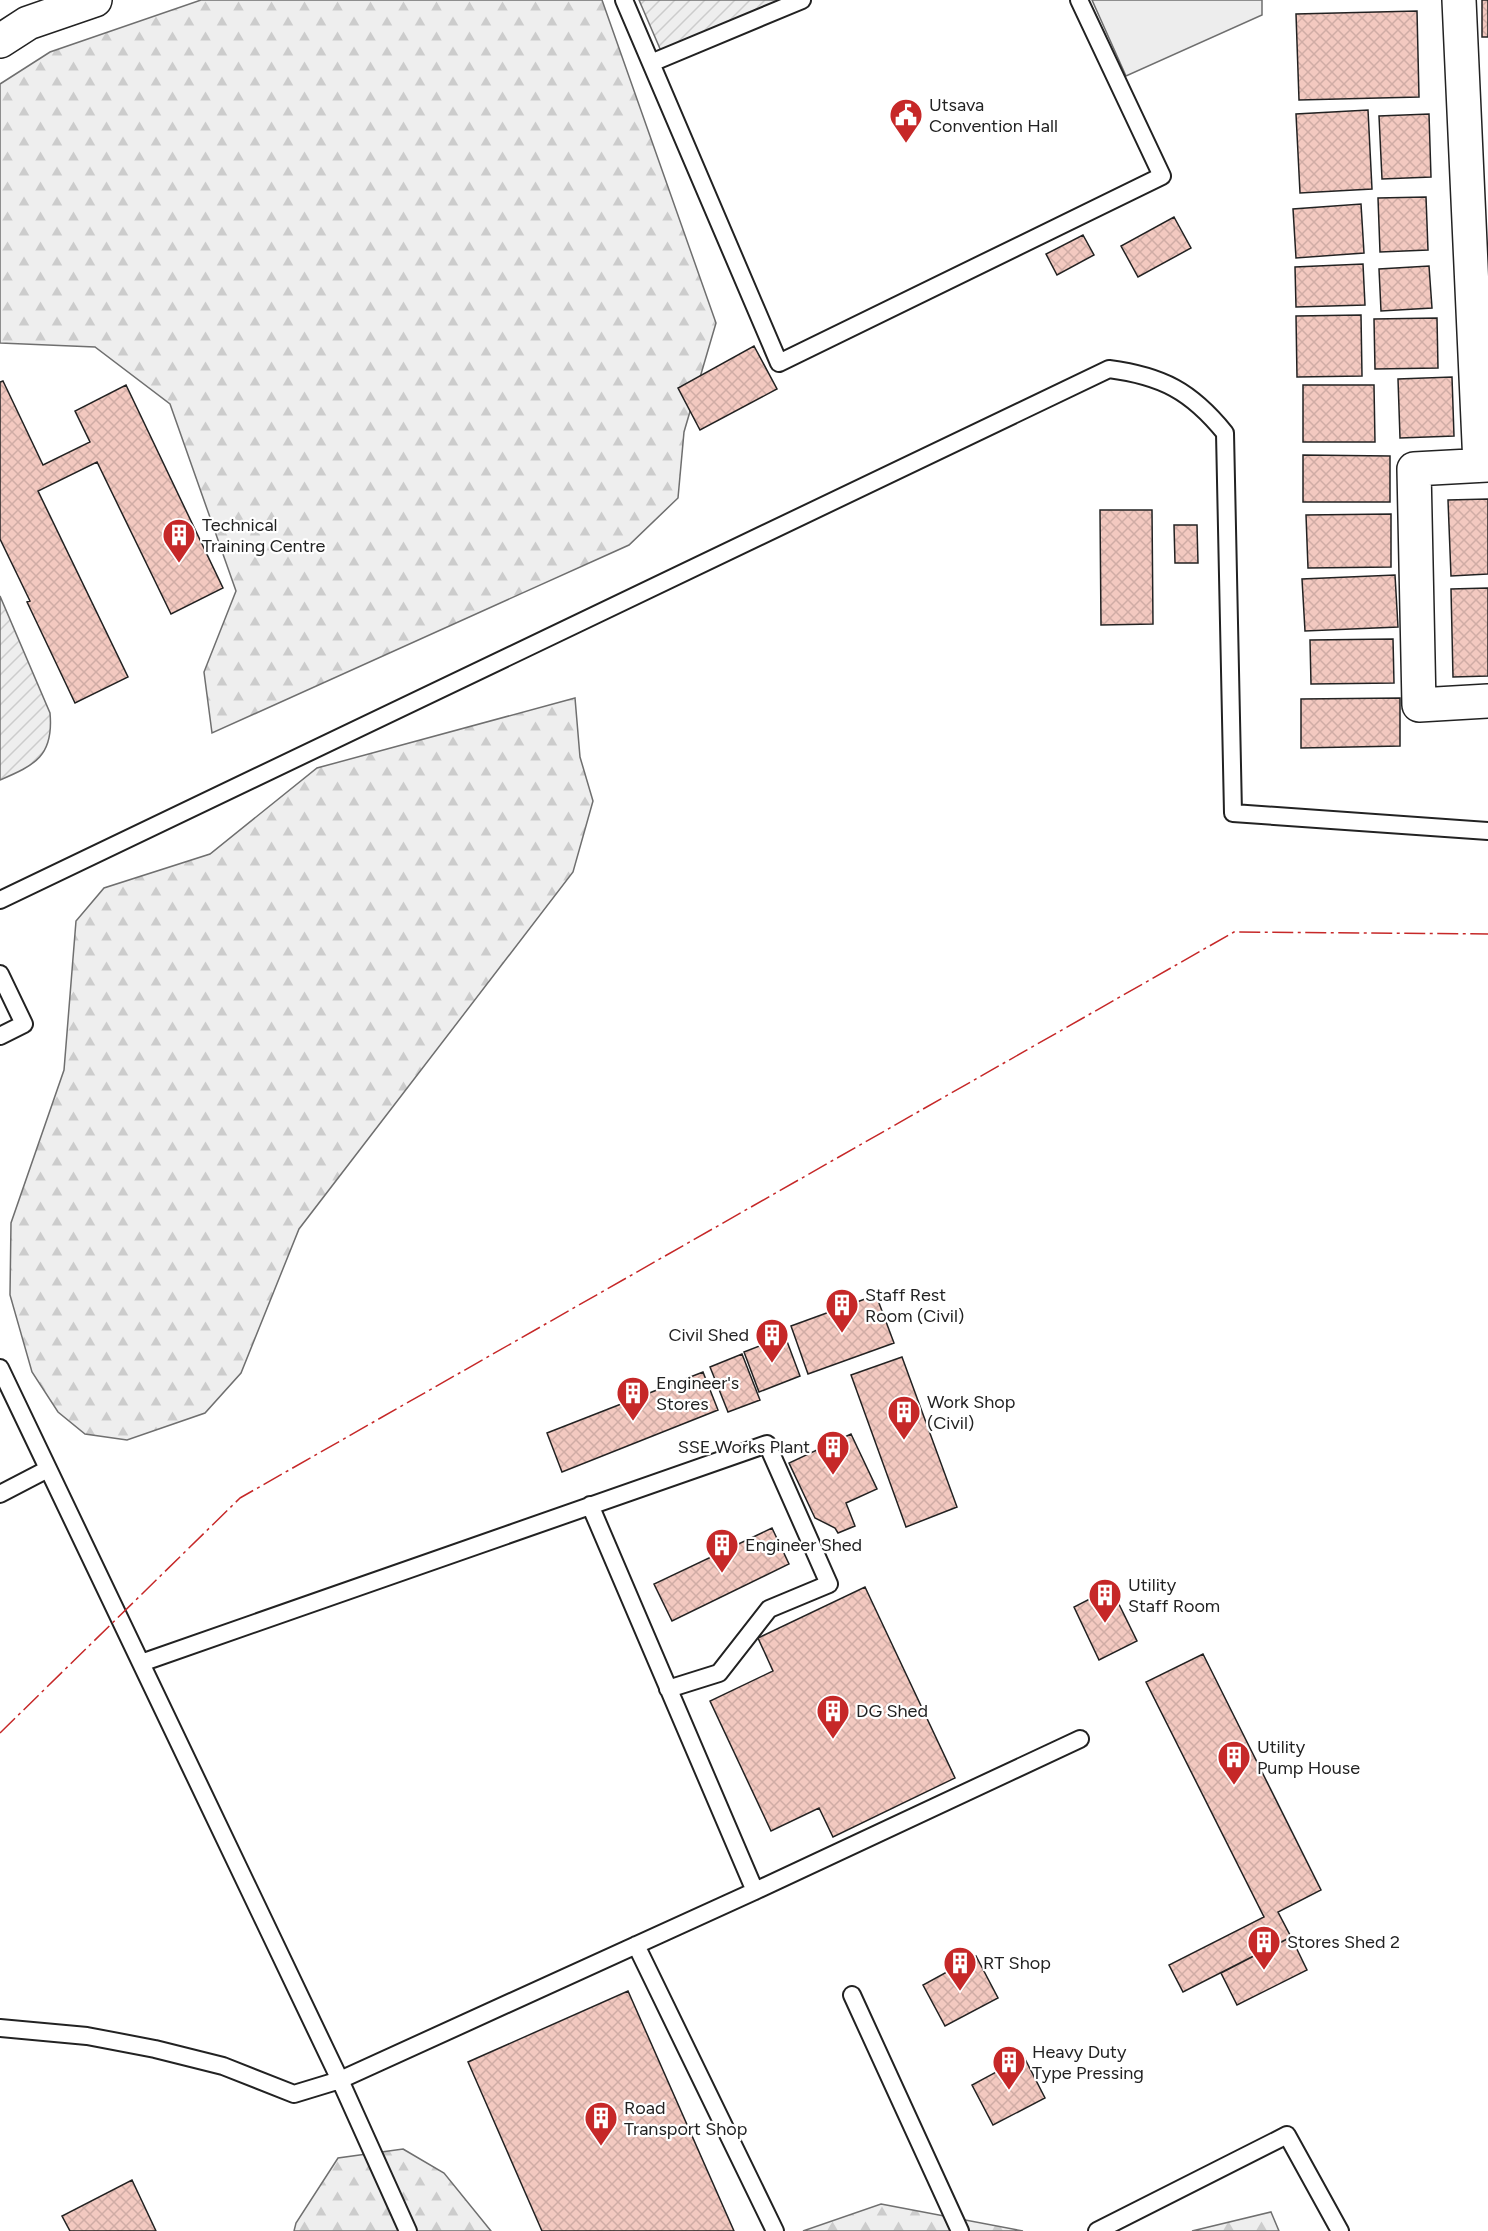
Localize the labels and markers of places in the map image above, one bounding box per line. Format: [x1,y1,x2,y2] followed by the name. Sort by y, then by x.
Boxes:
[929,94,1058,137] place label: Utsava Convention Hall
[888,97,924,144] public building icon: Utsava Convention Hall
[202,514,326,557] place label: Technical Training Centre
[161,517,197,564] building icon: Technical Training Centre
[865,1284,964,1327] place label: Staff Rest Room (Civil)
[824,1287,860,1334] building icon: Staff Rest Room (Civil)
[754,1317,790,1364] building icon: Civil Shed
[668,1324,749,1346] place label: Civil Shed
[656,1372,739,1415] place label: Engineer's Stores
[615,1375,651,1422] building icon: Engineer's Stores
[927,1391,1015,1434] place label: Work Shop (Civil)
[886,1394,922,1441] building icon: Work Shop (Civil)
[815,1429,851,1476] building icon: SSE Works Plant
[678,1436,810,1458] place label: SSE Works Plant
[704,1527,740,1574] building icon: Engineer Shed
[745,1534,862,1556] place label: Engineer Shed
[1128,1574,1220,1617] place label: Utility Staff Room
[1087,1577,1123,1624] building icon: Utility Staff Room
[815,1693,851,1740] building icon: DG Shed
[856,1700,928,1722] place label: DG Shed
[1257,1736,1360,1779] place label: Utility Pump House
[1216,1739,1252,1786] building icon: Utility Pump House
[1246,1924,1282,1971] building icon: Stores Shed 2
[1287,1931,1400,1953] place label: Stores Shed 2
[942,1945,978,1992] building icon: RT Shop
[983,1952,1051,1974] place label: RT Shop
[1032,2041,1144,2084] place label: Heavy Duty Type Pressing
[991,2044,1027,2091] building icon: Heavy Duty Type Pressing
[624,2097,747,2140] place label: Road Transport Shop
[583,2100,619,2147] building icon: Road Transport Shop

